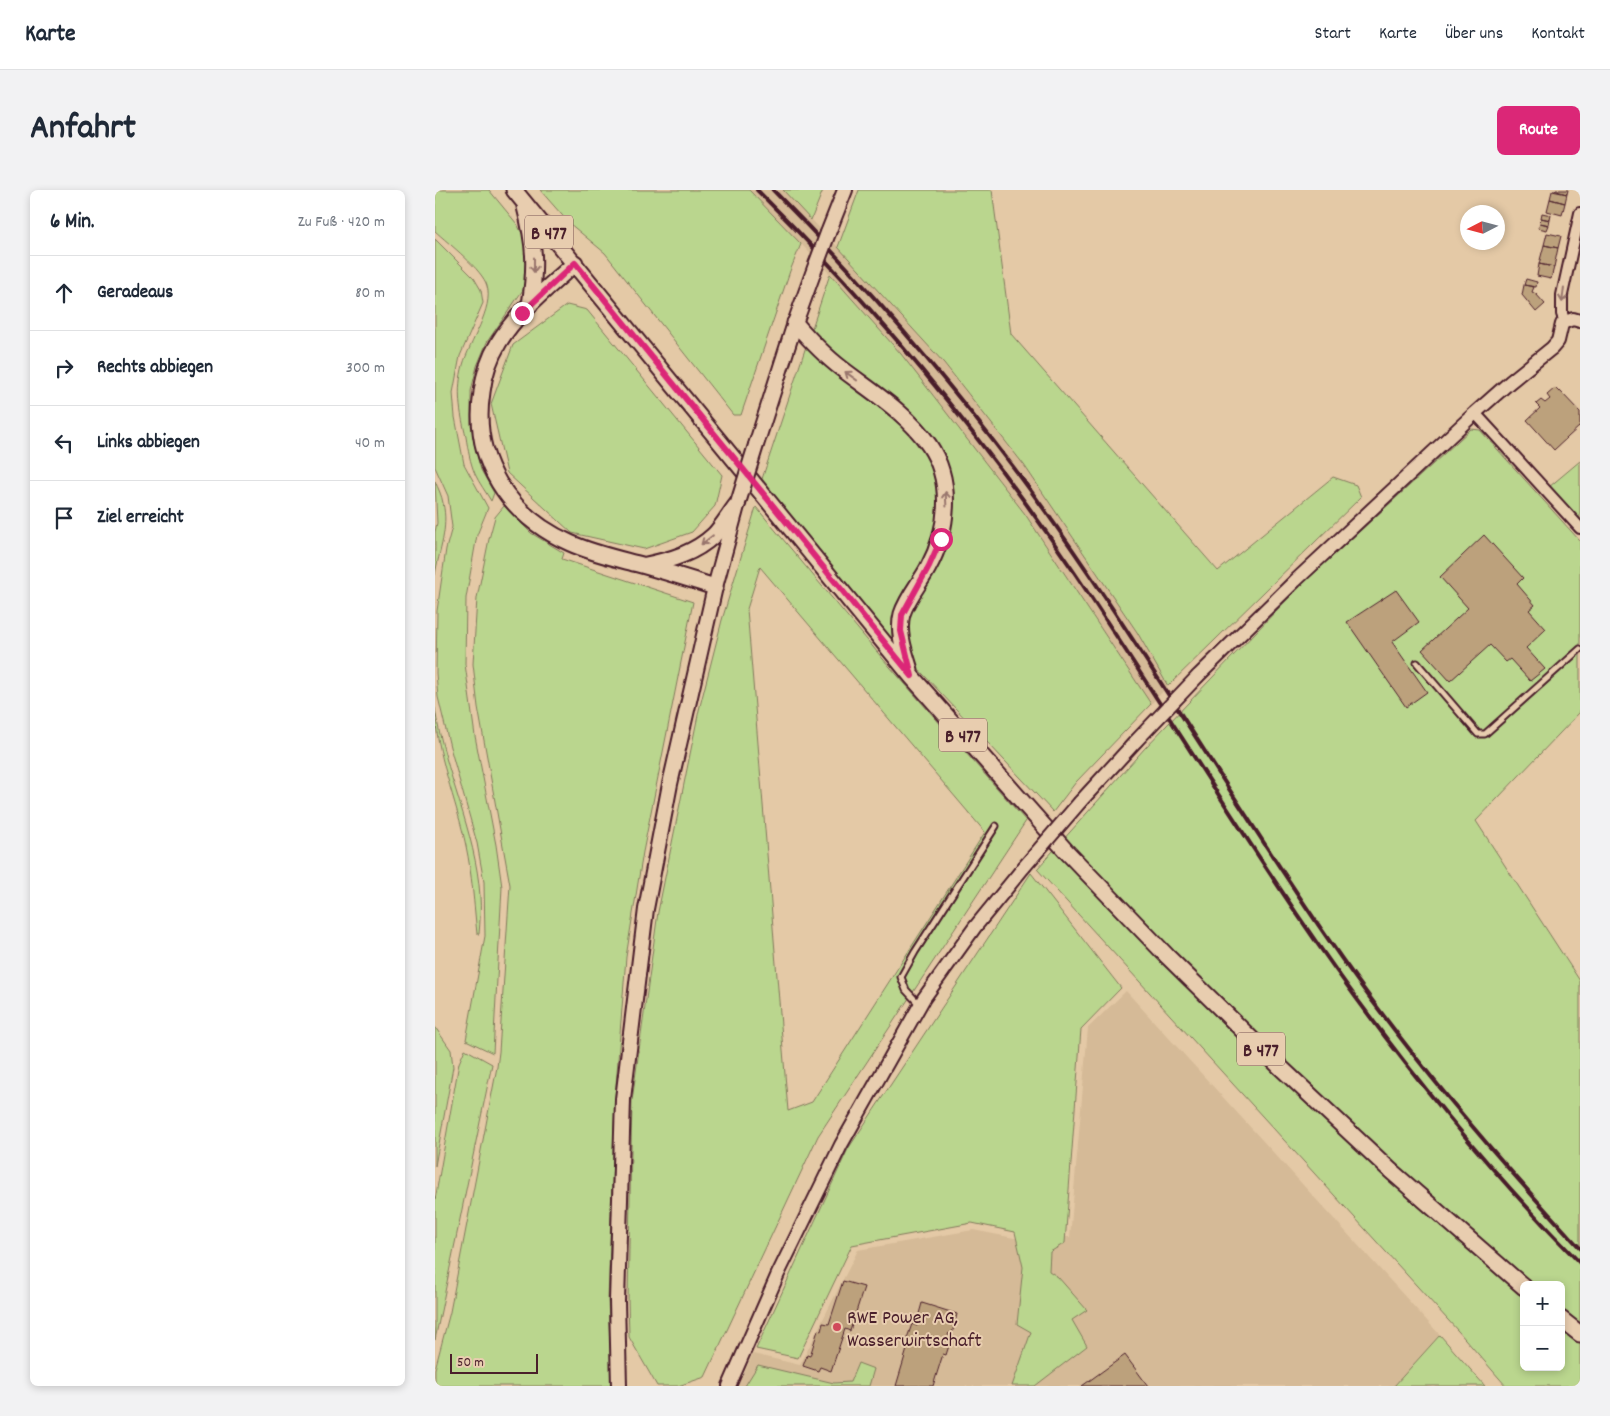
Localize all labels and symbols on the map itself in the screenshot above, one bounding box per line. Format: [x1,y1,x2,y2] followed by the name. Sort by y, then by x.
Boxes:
[1460,205,1505,250] north arrow
[525,216,573,248] road number: B 477
[529,257,539,273] one-way arrow
[1558,287,1568,303] one-way arrow
[511,302,534,325] route end
[844,371,858,381] one-way arrow
[941,491,950,507] one-way arrow
[930,528,953,551] route start
[701,535,714,546] one-way arrow
[939,718,987,752] road number: B 477
[1237,1032,1285,1066] road number: B 477
[847,1305,982,1356] place label: RWE Power AG, Wasserwirtschaft
[831,1321,843,1333] marker: RWE Power AG, Wasserwirtschaft
[450,1351,537,1374] scale bar

